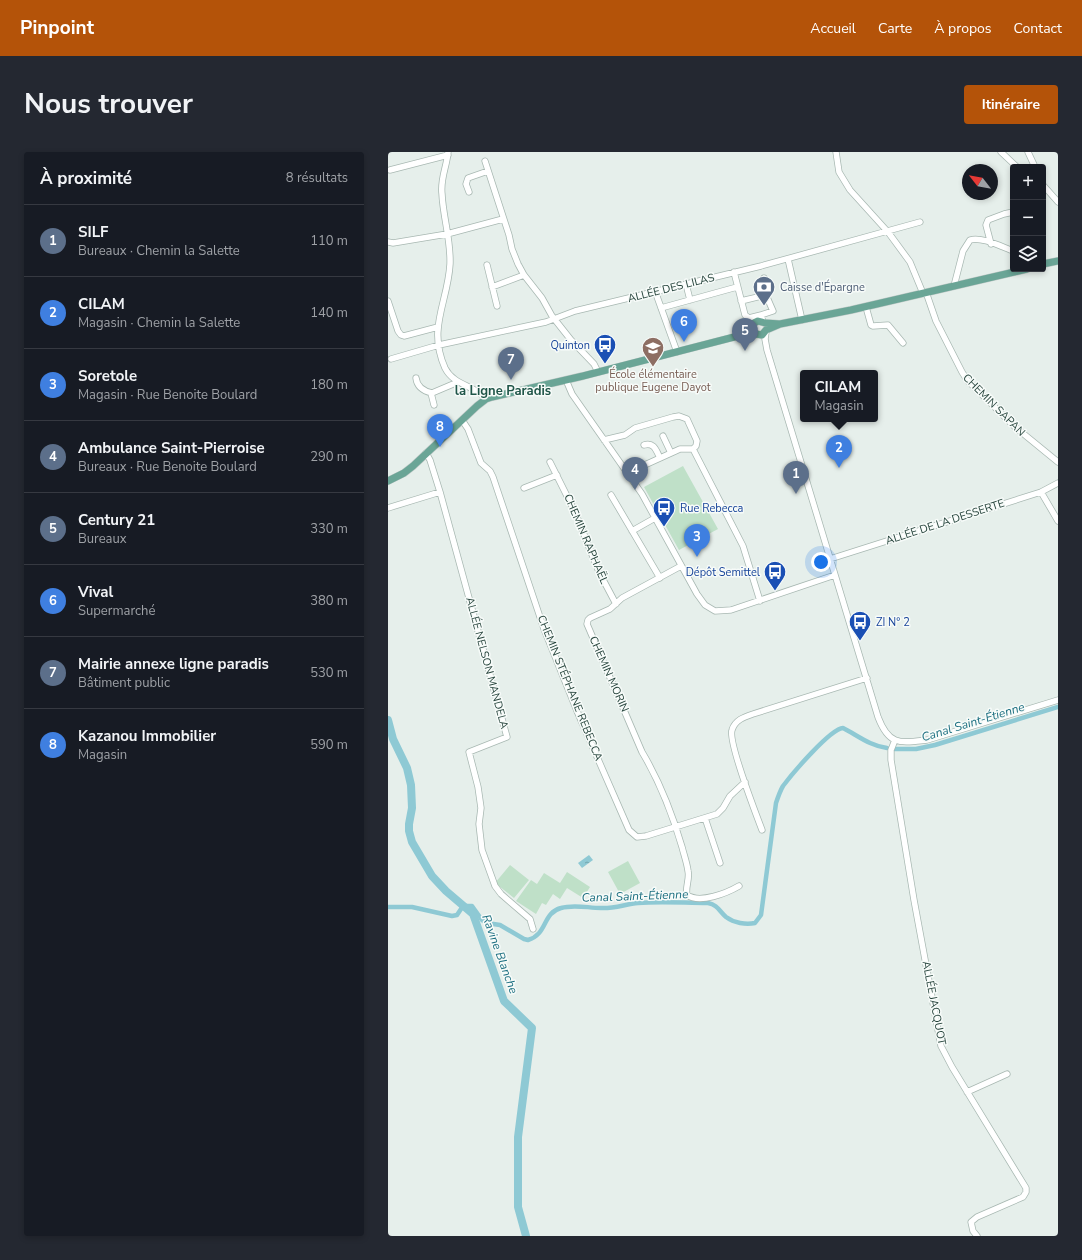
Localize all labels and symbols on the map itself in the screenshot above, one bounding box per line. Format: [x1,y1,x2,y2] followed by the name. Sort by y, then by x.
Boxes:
[962,164,998,200] north arrow
[626,269,716,306] street label: ALLÉE DES LILAS
[751,274,777,307] bank icon: Caisse d'Épargne
[780,279,865,295] place label: Caisse d'Épargne
[671,309,697,342] pin: 6
[732,318,758,351] pin: 5
[592,332,618,365] bus stop icon: Quinton
[640,335,666,368] school or university icon: École élémentaire publique Eugene Dayot
[550,338,590,353] place label: Quinton
[498,347,524,380] pin: 7
[595,366,711,395] place label: École élémentaire publique Eugene Dayot
[960,371,1028,439] street label: CHEMIN SAPAN
[455,382,551,400] district label: la Ligne Paradis
[427,414,453,447] pin: 8
[826,435,852,468] pin: 2
[622,457,648,490] pin: 4
[783,461,809,494] pin: 1
[560,492,612,586] street label: CHEMIN RAPHAËL
[651,495,677,528] bus stop icon: Rue Rebecca
[883,495,1006,548] street label: ALLÉE DE LA DESSERTE
[680,501,744,516] place label: Rue Rebecca
[684,524,710,557] pin: 3
[811,552,831,572] your location
[762,559,788,592] bus stop icon: Dépôt Semittel
[686,565,761,580] place label: Dépôt Semittel
[462,595,513,731] street label: ALLÉE NELSON MANDELA
[847,609,873,642] bus stop icon: ZI N° 2
[534,613,607,763] street label: CHEMIN STÉPHANE REBECCA
[876,615,910,630] place label: ZI N° 2
[586,634,632,714] street label: CHEMIN MORIN
[920,699,1027,745] water label: Canal Saint-Étienne
[581,886,689,906] water label: Canal Saint-Étienne
[478,912,522,996] water label: Ravine Blanche
[919,960,951,1047] street label: ALLÉE JACQUOT

